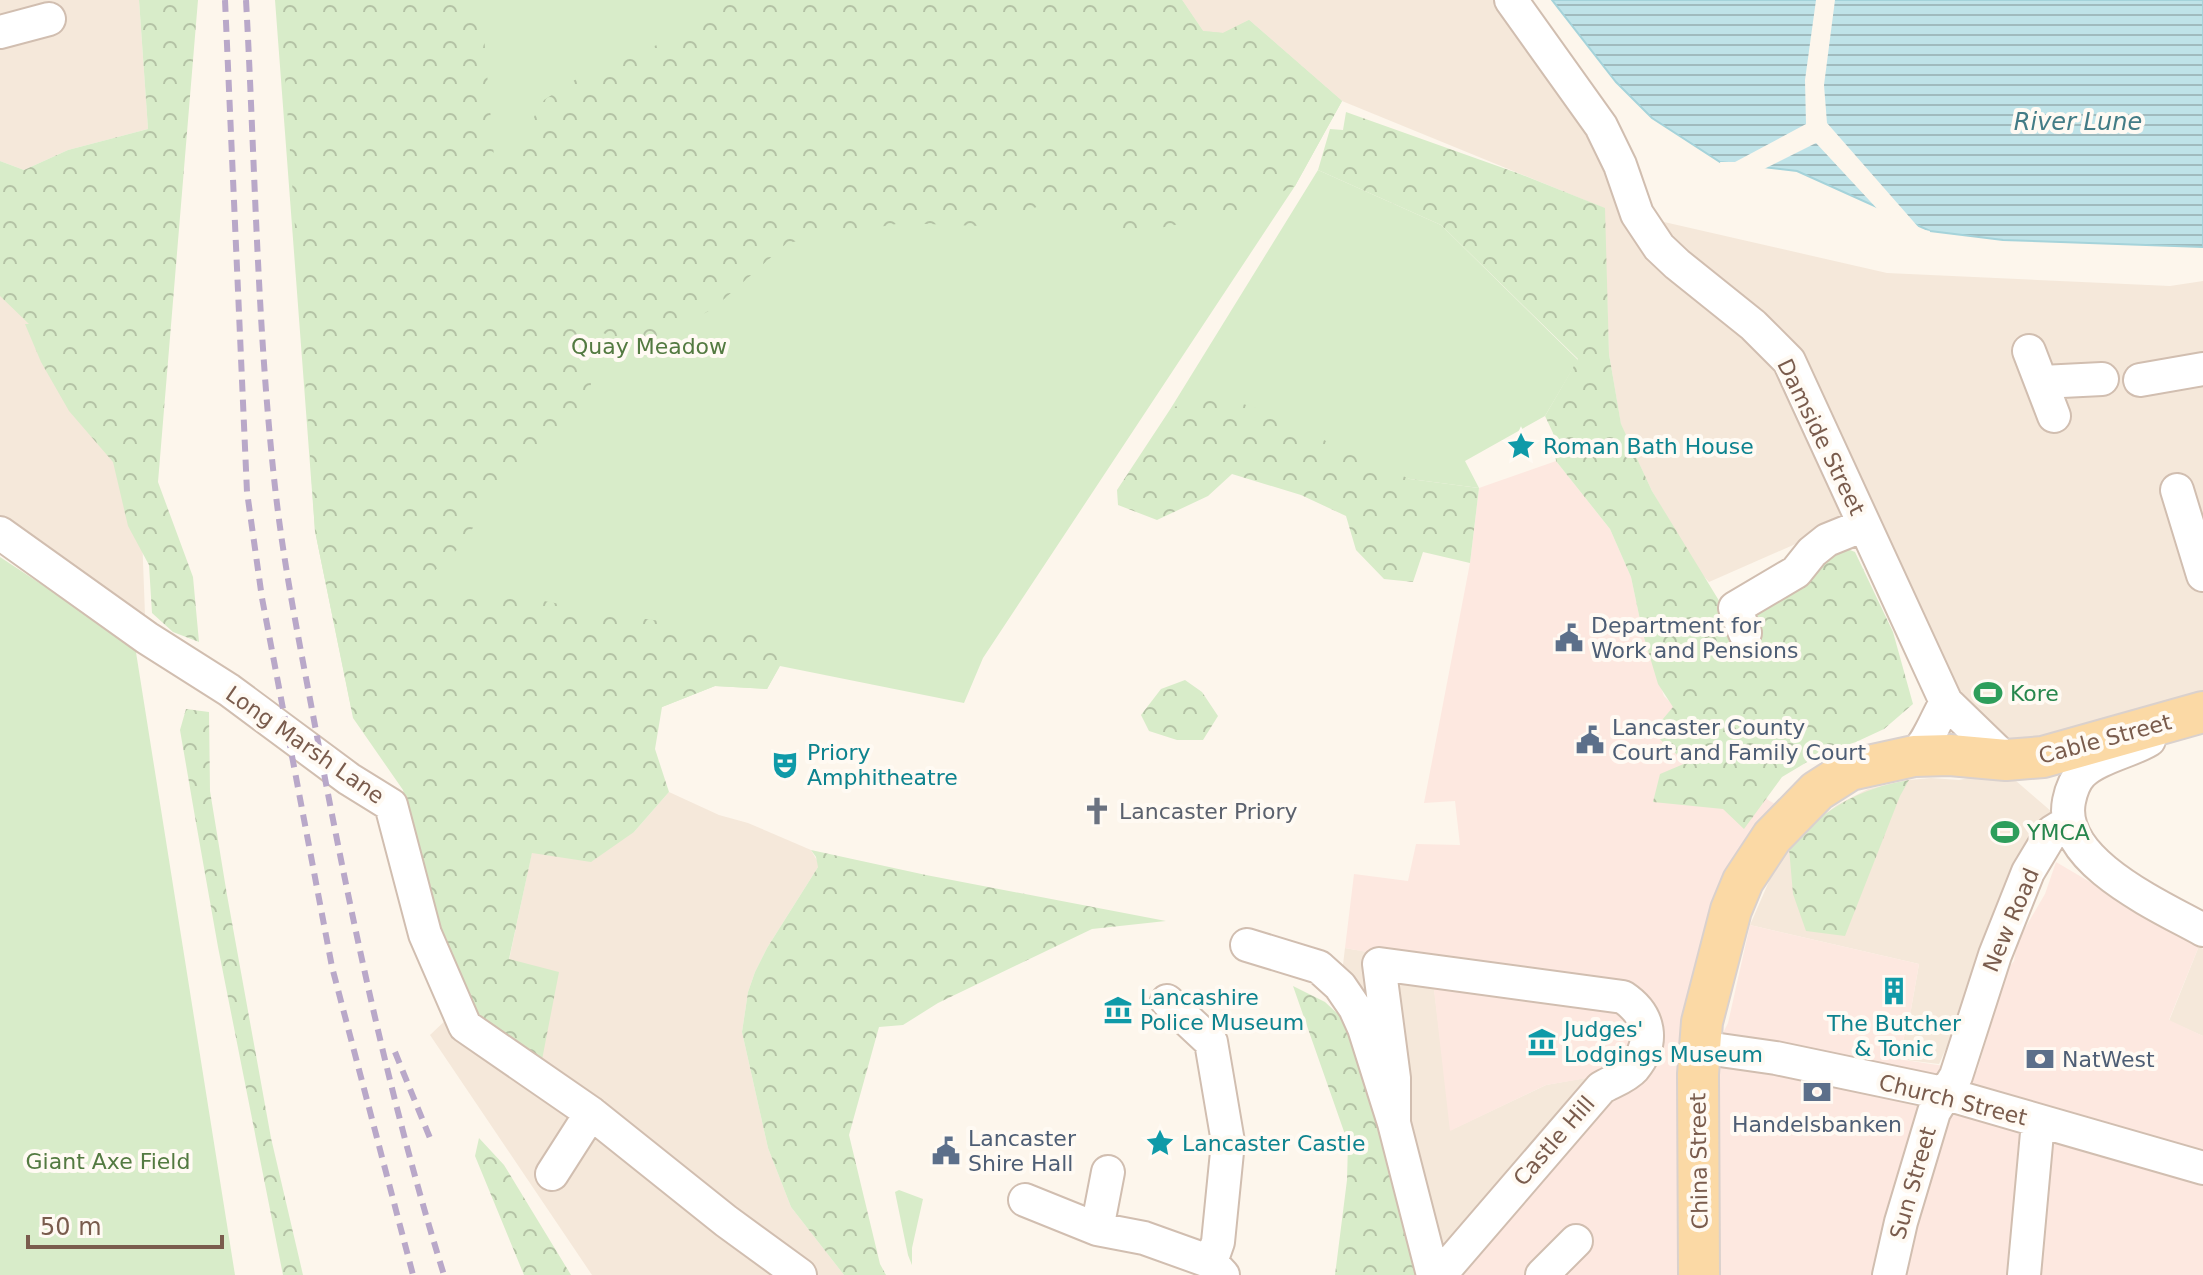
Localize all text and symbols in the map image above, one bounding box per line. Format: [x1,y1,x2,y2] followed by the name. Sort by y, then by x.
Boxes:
[2014,108,2142,136] water label: River Lune
[571,334,727,359] park label: Quay Meadow
[1772,355,1870,520] street label: Damside Street
[1506,431,1536,461] place icon: Roman Bath House
[1543,434,1754,459] place label: Roman Bath House
[1591,613,1799,663] place label: Department for Work and Pensions
[1554,623,1584,653] public building icon: Department for Work and Pensions
[1973,678,2003,708] sports icon: Kore
[221,681,389,809] street label: Long Marsh Lane
[2010,681,2059,706] place label: Kore
[2036,709,2174,769] street label: Cable Street
[1612,715,1866,765] place label: Lancaster County Court and Family Court
[1575,725,1605,755] public building icon: Lancaster County Court and Family Court
[807,740,958,790] place label: Priory Amphitheatre
[770,750,800,780] theatre icon: Priory Amphitheatre
[1082,796,1112,826] church icon: Lancaster Priory
[1119,799,1297,824] place label: Lancaster Priory
[1990,817,2020,847] sports icon: YMCA
[2026,820,2090,845] place label: YMCA
[1978,864,2044,976] street label: New Road
[1879,976,1909,1006] building icon: The Butcher & Tonic
[1140,985,1304,1035] place label: Lancashire Police Museum
[1103,995,1133,1025] museum icon: Lancashire Police Museum
[1826,1011,1962,1061] place label: The Butcher & Tonic
[1562,1017,1763,1067] place label: Judges' Lodgings Museum
[1527,1027,1557,1057] museum icon: Judges' Lodgings Museum
[2025,1044,2055,1074] bank icon: NatWest
[2062,1047,2155,1072] place label: NatWest
[1876,1070,2030,1131] street label: Church Street
[1802,1077,1832,1107] bank icon: Handelsbanken
[1508,1091,1600,1191] street label: Castle Hill
[1685,1092,1713,1230] street label: China Street
[1732,1112,1902,1137] place label: Handelsbanken
[1885,1124,1941,1242] street label: Sun Street
[968,1126,1077,1176] place label: Lancaster Shire Hall
[1145,1128,1175,1158] place icon: Lancaster Castle
[1182,1131,1366,1156] place label: Lancaster Castle
[931,1136,961,1166] public building icon: Lancaster Shire Hall
[26,1149,190,1174] park label: Giant Axe Field
[28,1199,222,1249] scale bar
[40,1213,102,1241] text: 50 m

